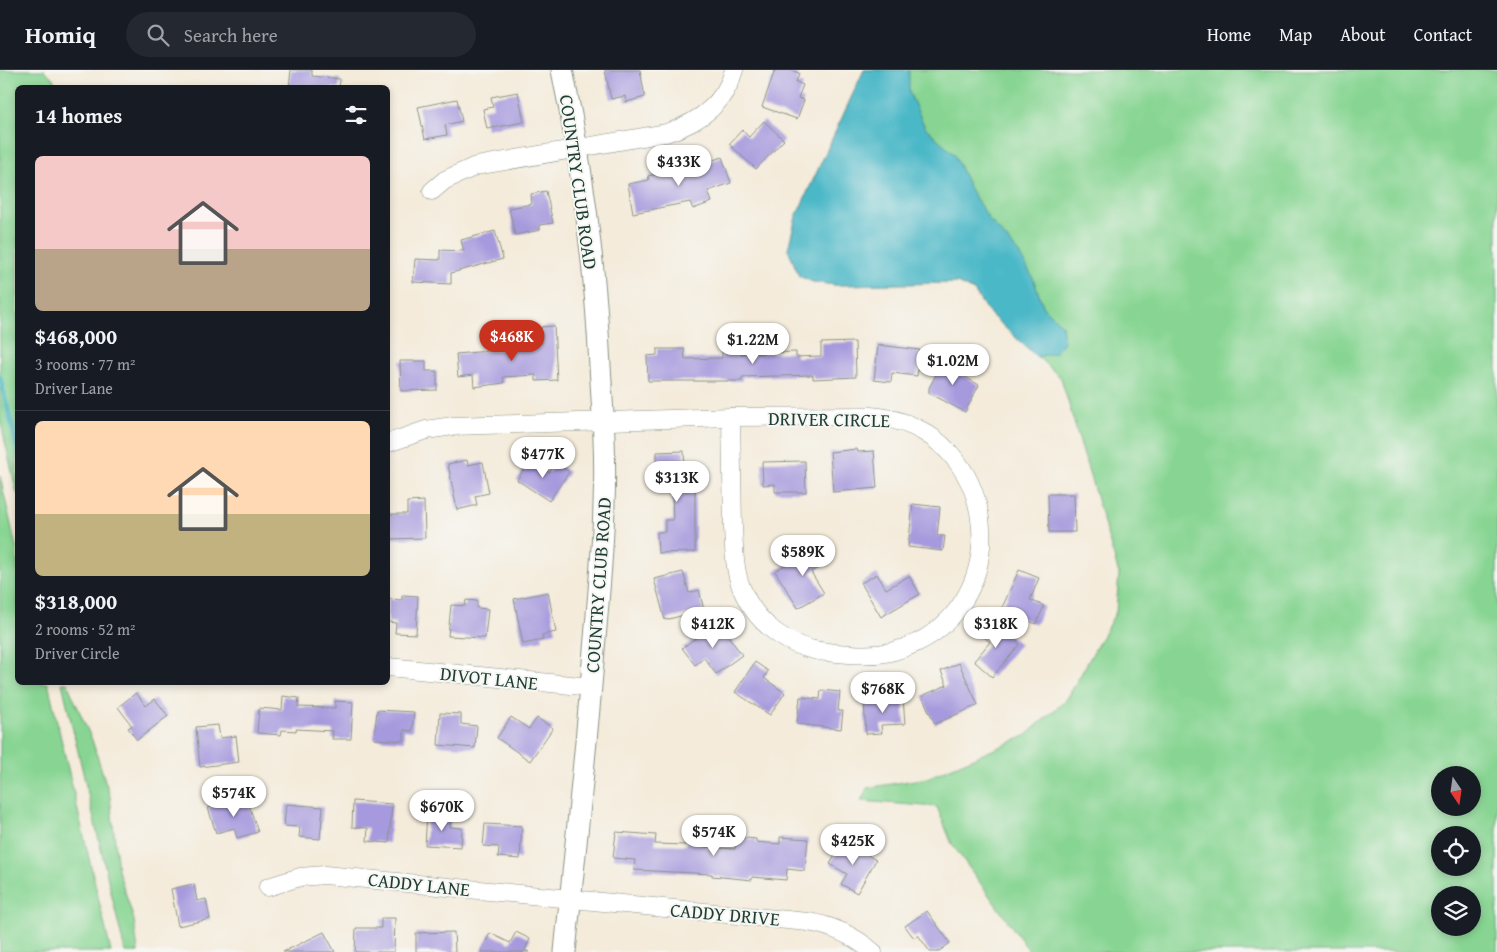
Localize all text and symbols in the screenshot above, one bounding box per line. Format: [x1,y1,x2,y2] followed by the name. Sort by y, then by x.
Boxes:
[126,12,476,57] search box
[25,17,96,52] text: Homiq
[144,21,172,49] icon: search
[184,21,278,49] text: Search here
[1207,21,1251,48] text: Home
[1279,21,1312,48] text: Map
[1340,21,1386,48] text: About
[1414,21,1472,48] text: Contact
[553,93,605,271] street label: COUNTRY CLUB ROAD
[35,100,122,131] text: 14 homes
[342,101,370,129] icon: filters
[644,144,714,187] pin: $433K
[657,149,701,173] text: $433K
[158,188,248,278] icon: home
[477,320,547,362] pin: $468K
[35,321,117,352] text: $468,000
[712,322,794,365] pin: $1.22M
[490,324,534,348] text: $468K
[727,327,779,351] text: $1.22M
[912,344,994,386] pin: $1.02M
[927,348,979,372] text: $1.02M
[35,352,135,376] text: 3 rooms · 77 m²
[35,376,113,400] text: Driver Lane
[768,404,891,434] street label: DRIVER CIRCLE
[508,436,578,479] pin: $477K
[521,441,565,465] text: $477K
[158,454,248,544] icon: home
[642,460,712,503] pin: $313K
[655,465,699,489] text: $313K
[578,496,618,674] street label: COUNTRY CLUB ROAD
[768,534,838,577] pin: $589K
[781,539,825,563] text: $589K
[35,586,117,617] text: $318,000
[678,606,748,649] pin: $412K
[961,606,1031,649] pin: $318K
[691,611,735,635] text: $412K
[974,611,1018,635] text: $318K
[35,617,135,641] text: 2 rooms · 52 m²
[35,641,119,665] text: Driver Circle
[439,659,540,697] street label: DIVOT LANE
[848,672,918,714] pin: $768K
[861,676,905,700] text: $768K
[1431,766,1481,816] north arrow
[1431,766,1481,936] map controls
[199,776,269,818] pin: $574K
[212,780,256,804] text: $574K
[407,790,477,832] pin: $670K
[420,794,464,818] text: $670K
[679,814,749,857] pin: $574K
[692,819,736,843] text: $574K
[818,824,888,866] pin: $425K
[1431,826,1481,876] button: locate
[831,828,875,852] text: $425K
[367,865,472,903] street label: CADDY LANE
[1431,886,1481,936] button: layers
[669,895,781,933] street label: CADDY DRIVE

